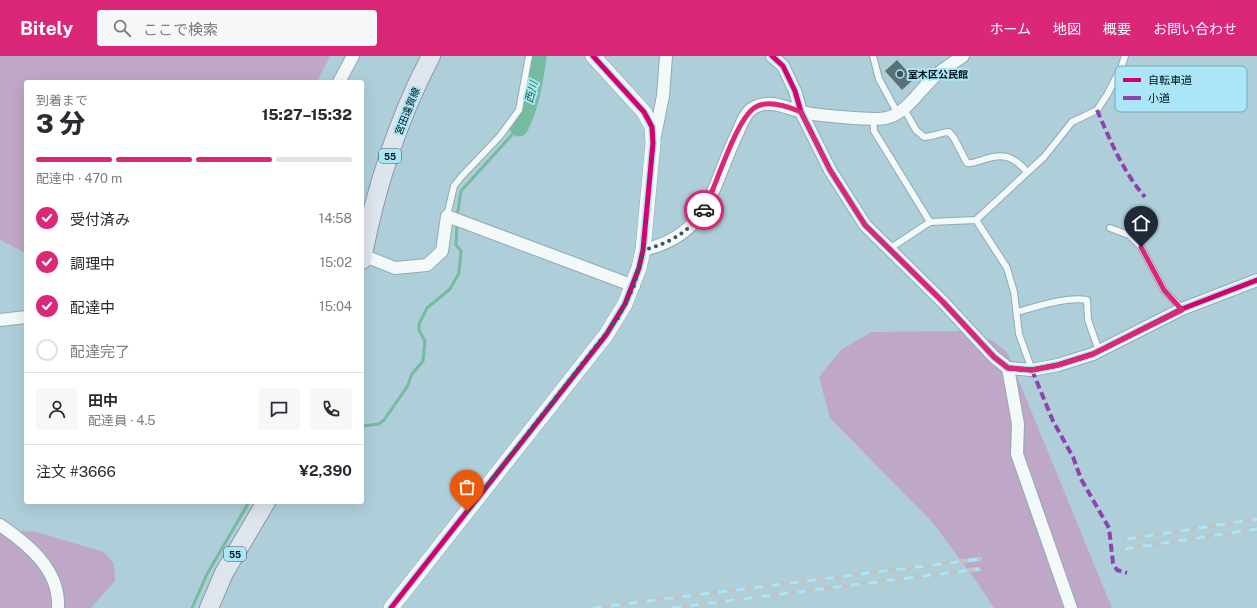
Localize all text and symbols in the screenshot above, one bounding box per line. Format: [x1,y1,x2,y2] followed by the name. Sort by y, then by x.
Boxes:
[97,10,377,46] search box
[20,17,73,39] text: Bitely
[111,17,133,39] icon: search
[143,21,218,38] text: ここで検索
[989,21,1031,37] text: ホーム
[1053,21,1081,37] text: 地図
[1103,21,1131,37] text: 概要
[1153,21,1237,37] text: お問い合わせ
[1115,66,1247,112] legend
[908,68,968,80] place label: 室木区公民館
[895,69,905,79] marker: 室木区公民館
[1148,74,1192,86] text: 自転車道
[523,79,540,104] water label: 西川
[392,86,422,136] street label: 宮田遠賀線
[1148,92,1170,104] text: 小道
[36,93,88,108] text: 到着まで
[262,106,352,123] text: 15:27–15:32
[36,108,85,139] text: 3 分
[379,149,401,163] road number: 55
[36,171,122,186] text: 配達中 · 470 m
[684,190,724,230] courier
[693,199,715,221] icon: car
[1124,206,1158,247] pin
[36,207,58,229] icon: check
[70,211,130,228] text: 受付済み
[319,211,352,226] text: 14:58
[1130,212,1152,234] icon: home
[36,251,58,273] icon: check
[70,255,115,272] text: 調理中
[320,255,352,270] text: 15:02
[36,295,58,317] icon: check
[70,299,115,316] text: 配達中
[319,299,352,314] text: 15:04
[70,343,130,360] text: 配達完了
[36,388,78,430] button: person
[258,388,300,430] button: chat
[310,388,352,430] button: phone
[88,392,118,409] text: 田中
[88,413,156,428] text: 配達員 · 4.5
[299,462,352,479] text: ¥2,390
[36,463,116,480] text: 注文 #3666
[450,470,484,511] pin
[456,476,478,498] icon: bag
[224,547,246,561] road number: 55

